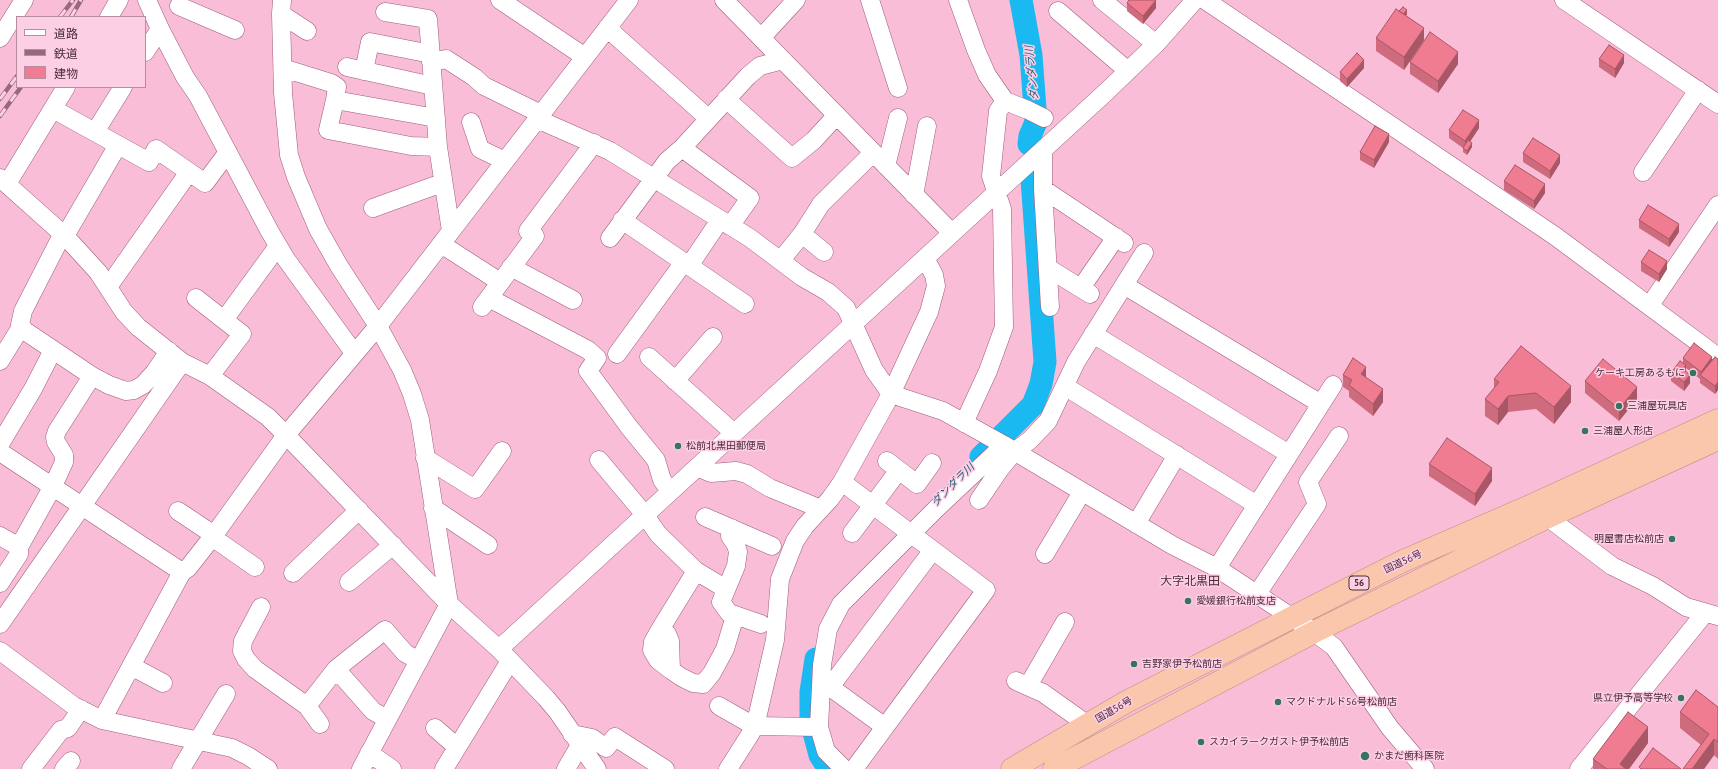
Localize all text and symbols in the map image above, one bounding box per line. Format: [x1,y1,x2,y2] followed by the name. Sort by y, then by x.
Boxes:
[16,16,146,88] legend
[54,26,78,41] text: 道路
[1023,45,1041,101] water label: ダンダラ川
[54,46,78,61] text: 鉄道
[54,66,78,81] text: 建物
[1595,367,1685,379] place label: ケーキ工房あるもに
[1688,368,1698,378] marker: ケーキ工房あるもに
[1627,400,1687,412] place label: 三浦屋玩具店
[1614,401,1624,411] marker: 三浦屋玩具店
[1593,425,1653,437] place label: 三浦屋人形店
[1580,426,1590,436] marker: 三浦屋人形店
[686,440,766,452] place label: 松前北黒田郵便局
[673,441,683,451] marker: 松前北黒田郵便局
[929,461,977,509] water label: ダンダラ川
[1594,533,1664,545] place label: 明屋書店松前店
[1667,534,1677,544] marker: 明屋書店松前店
[1382,548,1424,576] street label: 国道56号
[1160,575,1220,589] district label: 大字北黒田
[1349,576,1369,590] road number: 56
[1196,595,1276,607] place label: 愛媛銀行松前支店
[1183,596,1193,606] marker: 愛媛銀行松前支店
[1142,658,1222,670] place label: 吉野家伊予松前店
[1129,659,1139,669] marker: 吉野家伊予松前店
[1593,692,1673,704] place label: 県立伊予高等学校
[1676,693,1686,703] marker: 県立伊予高等学校
[1093,695,1135,725] street label: 国道56号
[1286,696,1397,708] place label: マクドナルド56号松前店
[1273,697,1283,707] marker: マクドナルド56号松前店
[1209,736,1349,748] place label: スカイラークガスト伊予松前店
[1196,737,1206,747] marker: スカイラークガスト伊予松前店
[1359,750,1371,762] marker: かまだ歯科医院
[1374,750,1444,762] place label: かまだ歯科医院

